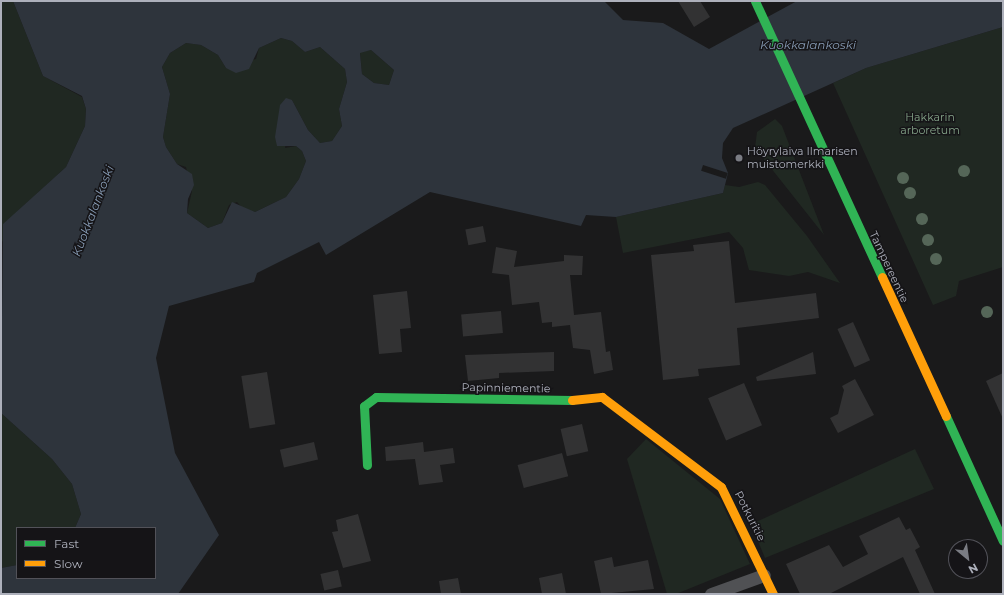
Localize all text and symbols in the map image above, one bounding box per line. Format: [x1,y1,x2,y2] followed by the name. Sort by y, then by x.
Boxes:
[760,38,856,52] water label: Kuokkalankoski
[900,111,960,137] park label: Hakkarin arboretum
[747,145,858,171] place label: Höyrylaiva Ilmarisen muistomerkki
[734,153,744,163] marker: Höyrylaiva Ilmarisen muistomerkki
[69,164,117,258] water label: Kuokkalankoski
[867,229,911,305] street label: Tampereentie
[461,381,551,395] street label: Papinniementie
[732,489,768,543] street label: Potkuritie
[16,527,156,579] legend
[54,536,79,551] text: Fast
[948,539,988,579] north arrow
[54,556,83,571] text: Slow
[966,560,981,577] text: N

